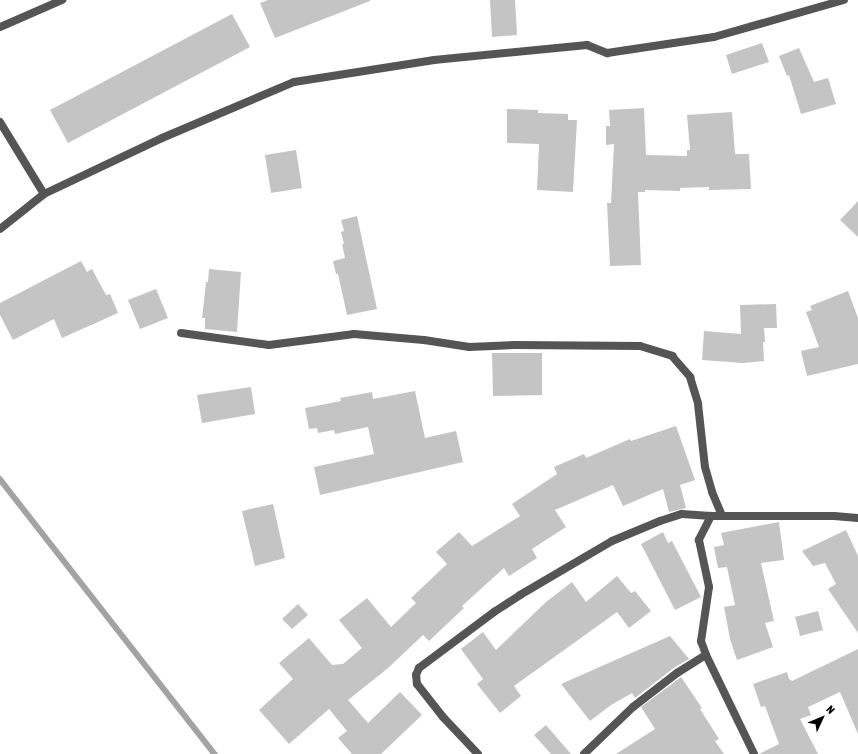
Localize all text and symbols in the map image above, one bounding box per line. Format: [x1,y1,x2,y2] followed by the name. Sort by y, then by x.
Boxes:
[802,698,842,738] north arrow
[824,703,837,716] text: N

